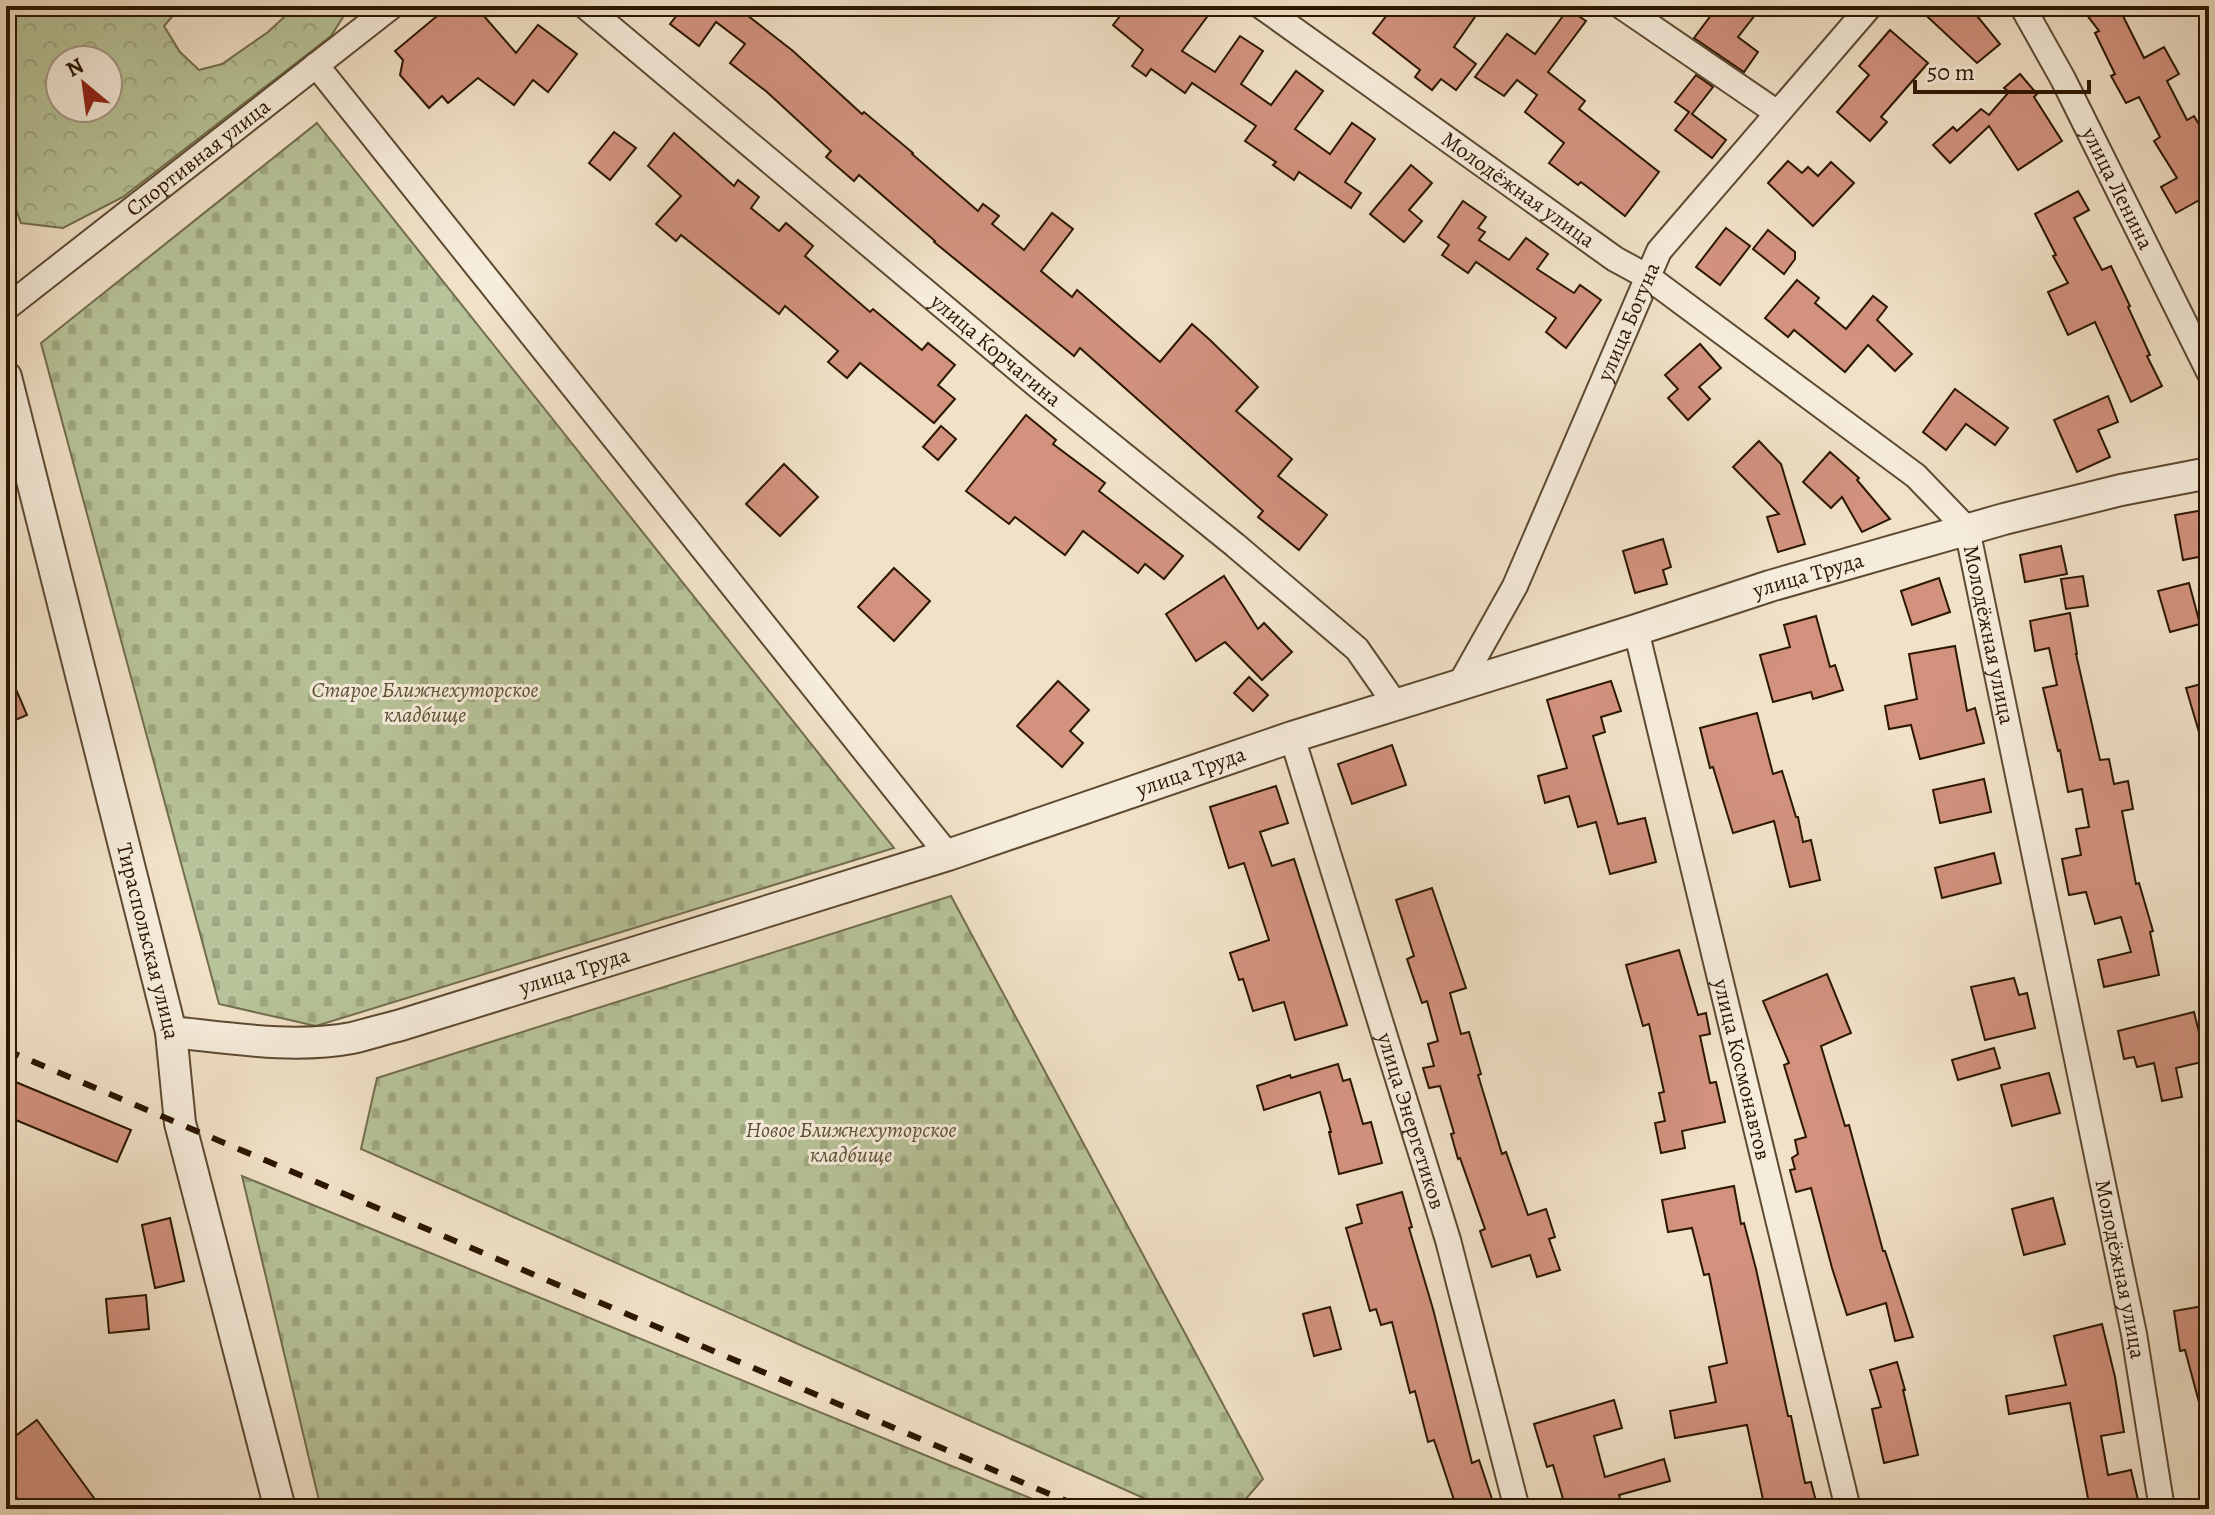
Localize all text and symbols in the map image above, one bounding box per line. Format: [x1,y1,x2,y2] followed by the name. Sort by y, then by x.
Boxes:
[44,44,124,124] north arrow
[1915,44,2089,94] scale bar
[61,50,89,84] text: N
[1927,56,1975,88] text: 50 m
[120,91,277,224] street label: Спортивная улица
[2074,121,2161,255] street label: улица Ленина
[1435,124,1602,256] street label: Молодёжная улица
[1589,257,1668,387] street label: улица Богуна
[923,286,1068,414] street label: улица Корчагина
[1956,542,2022,728] street label: Молодёжная улица
[1748,545,1868,606] street label: улица Труда
[311,675,539,730] park label: Старое Ближнехуторское кладбище
[1131,739,1250,805] street label: улица Труда
[109,840,187,1042] street label: Тираспольская улица
[514,940,634,1003] street label: улица Труда
[1705,975,1778,1163] street label: улица Космонавтов
[1369,1028,1453,1213] street label: улица Энергетиков
[746,1115,956,1170] park label: Новое Ближнехуторское кладбище
[2087,1177,2153,1362] street label: Молодёжная улица

